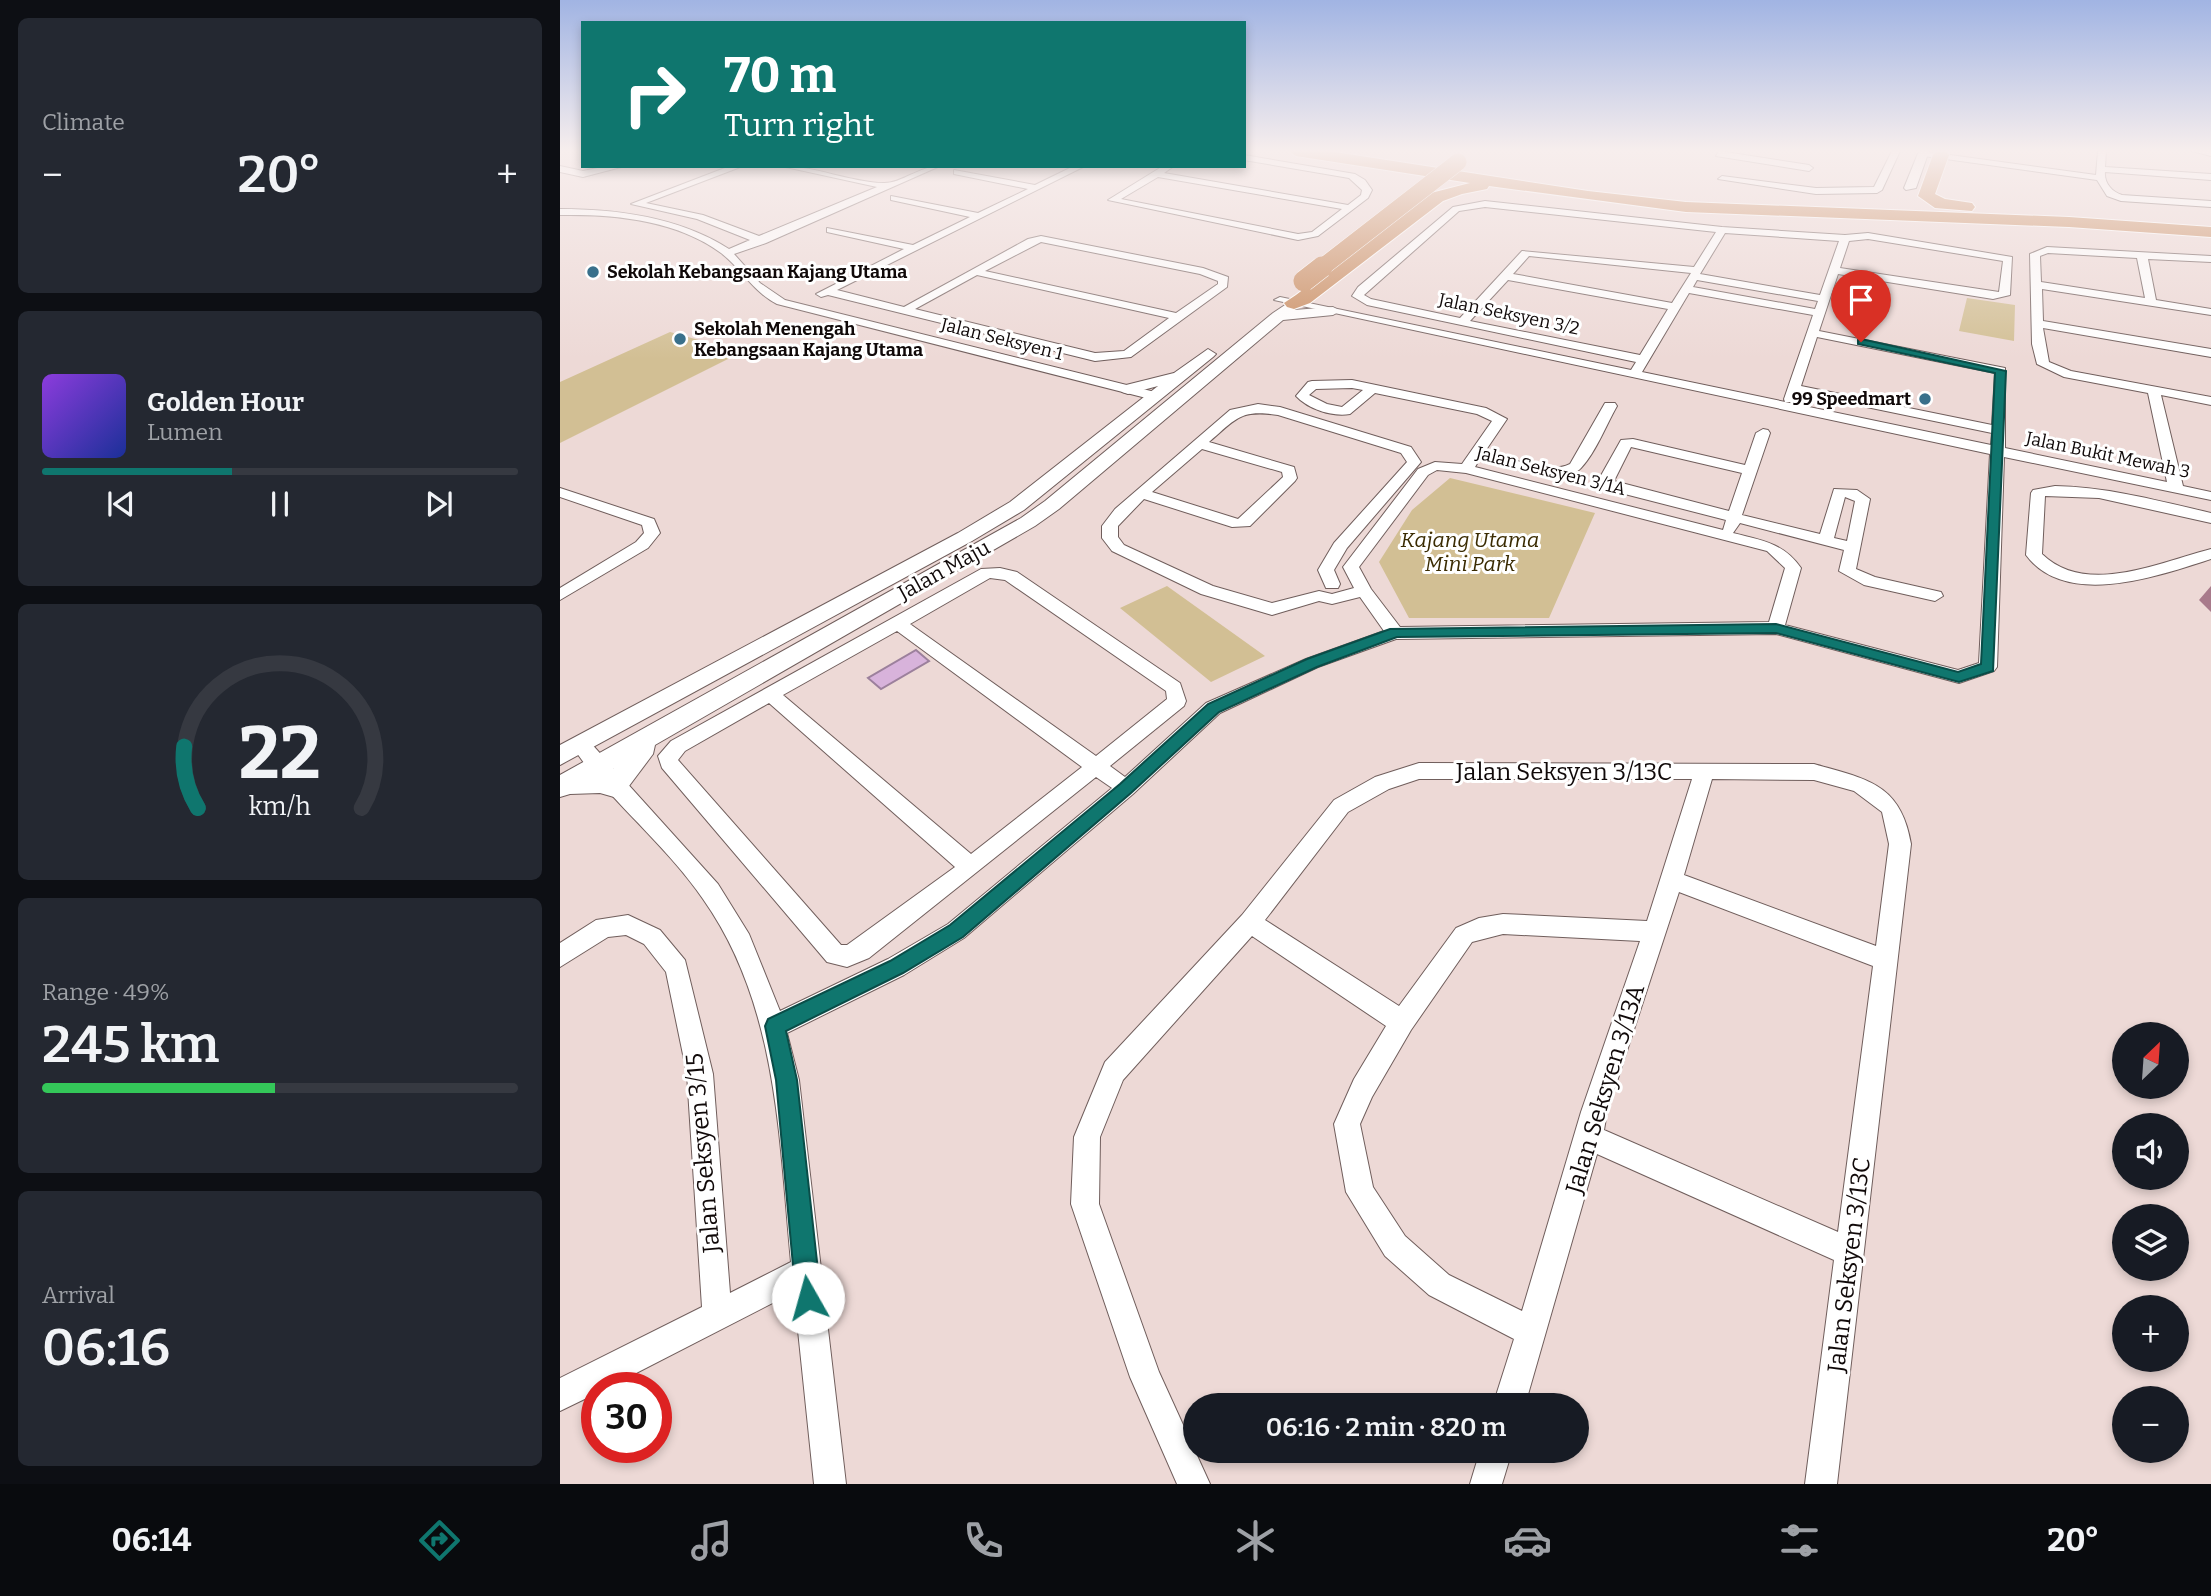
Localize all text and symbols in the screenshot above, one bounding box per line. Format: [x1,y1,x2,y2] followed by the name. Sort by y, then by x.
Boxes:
[724,46,836,105] text: 70 m
[609,49,700,140] icon: right
[724,106,875,144] text: Turn right
[42,108,125,136] text: Climate
[237,143,322,206] text: 20°
[42,152,63,198] text: −
[496,152,518,198] text: +
[607,261,907,283] place label: Sekolah Kebangsaan Kajang Utama
[585,264,601,280] marker: Sekolah Kebangsaan Kajang Utama
[1831,270,1891,342] pin
[1842,281,1880,319] icon: arrive
[1436,288,1581,340] street label: Jalan Seksyen 3/2
[938,313,1066,365] street label: Jalan Seksyen 1
[694,318,923,361] place label: Sekolah Menengah Kebangsaan Kajang Utama
[672,331,688,347] marker: Sekolah Menengah Kebangsaan Kajang Utama
[147,387,304,418] text: Golden Hour
[1792,388,1911,410] place label: 99 Speedmart
[1917,391,1933,407] marker: 99 Speedmart
[147,418,223,446] text: Lumen
[2023,427,2192,483] street label: Jalan Bukit Mewah 3
[1473,442,1628,500] street label: Jalan Seksyen 3/1A
[102,485,140,523] icon: previous
[261,485,299,523] icon: pause
[420,485,458,523] icon: next
[1401,527,1539,577] park label: Kajang Utama Mini Park
[893,534,995,606] street label: Jalan Maju
[239,710,321,797] text: 22
[1455,758,1672,786] street label: Jalan Seksyen 3/13C
[249,792,311,822] text: km/h
[42,978,169,1006] text: Range · 49%
[1560,981,1650,1198] street label: Jalan Seksyen 3/13A
[42,1013,219,1076] text: 245 km
[2112,1022,2189,1099] north arrow
[2112,1022,2189,1463] map controls
[680,1052,726,1255] street label: Jalan Seksyen 3/15
[2112,1113,2189,1190] button: sound
[1822,1156,1876,1375] street label: Jalan Seksyen 3/13C
[2112,1204,2189,1281] button: layers
[771,1261,845,1335] position arrow
[42,1281,115,1309] text: Arrival
[2112,1295,2189,1372] button: +
[42,1316,170,1379] text: 06:16
[581,1372,672,1463] speed limit sign: 30
[2112,1386,2189,1463] button: −
[1266,1412,1506,1443] text: 06:16 · 2 min · 820 m
[415,1516,464,1565] icon: directions
[687,1516,736,1565] icon: music
[959,1516,1008,1565] icon: phone
[1231,1516,1280,1565] icon: climate
[1503,1516,1552,1565] icon: car
[1775,1516,1824,1565] icon: filters
[112,1521,192,1559] text: 06:14
[2047,1521,2099,1559] text: 20°

